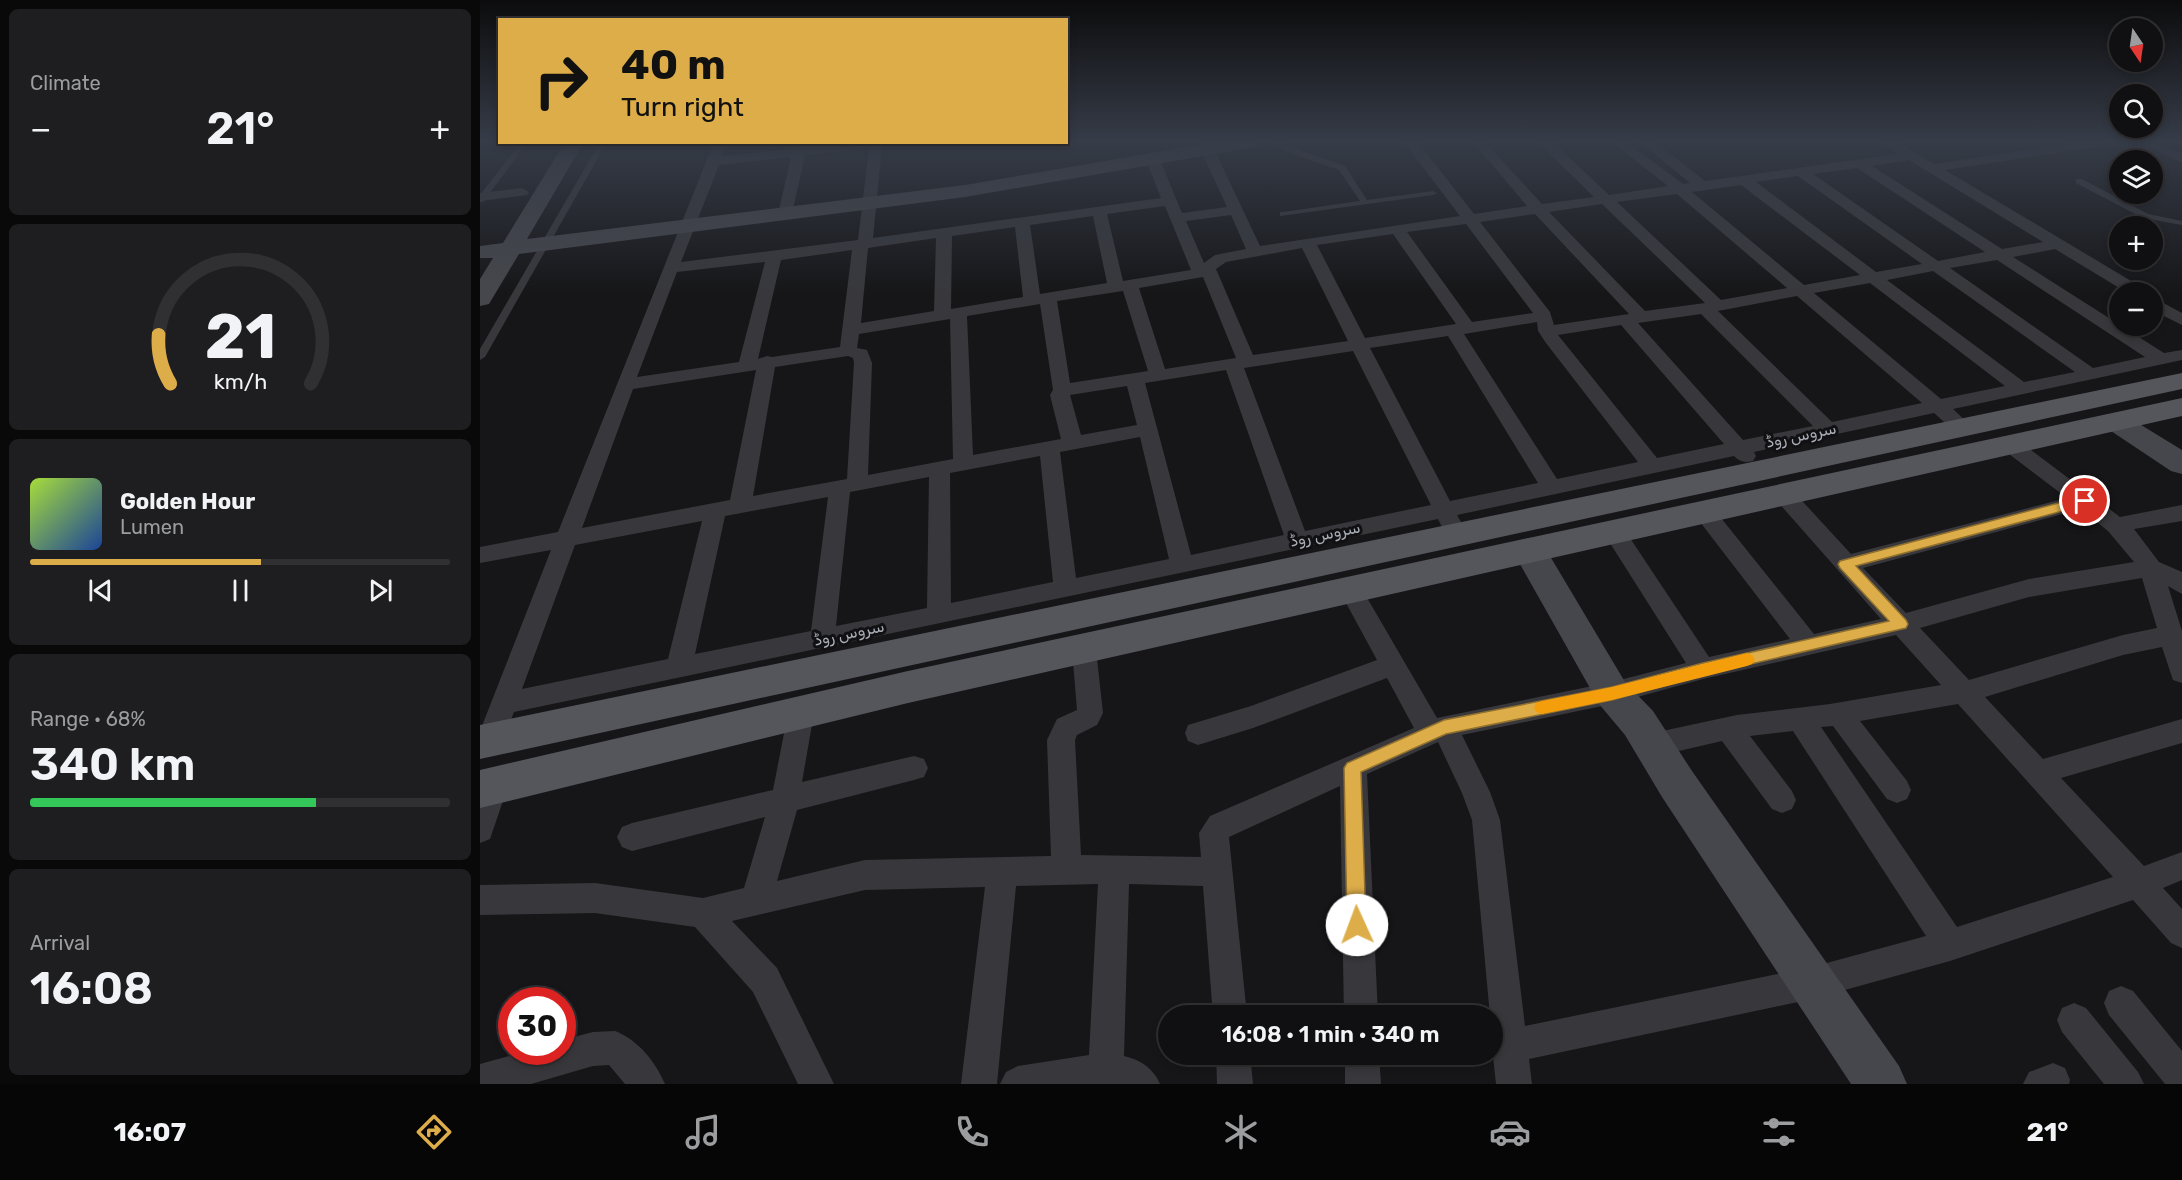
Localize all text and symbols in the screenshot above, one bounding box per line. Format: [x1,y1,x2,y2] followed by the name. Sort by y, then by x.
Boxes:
[2109,18,2163,72] north arrow
[2109,18,2163,336] map controls
[621,40,726,90] text: 40 m
[522,42,600,120] icon: right
[30,71,101,95] text: Climate
[2109,84,2163,138] button: search
[621,91,744,123] text: Turn right
[206,102,275,155] text: 21°
[30,109,51,148] text: −
[429,109,450,148] text: +
[2109,150,2163,204] button: layers
[2109,216,2163,270] button: +
[2109,282,2163,336] button: −
[204,300,276,374] text: 21
[213,369,267,394] text: km/h
[1764,418,1838,453] street label: سروس روڈ
[2059,475,2110,526] pin
[2068,484,2101,517] icon: arrive
[120,488,255,515] text: Golden Hour
[120,515,184,539] text: Lumen
[1288,517,1362,552] street label: سروس روڈ
[84,574,117,607] icon: previous
[224,574,257,607] icon: pause
[364,574,397,607] icon: next
[812,616,886,651] street label: سروس روڈ
[30,707,146,731] text: Range · 68%
[30,738,195,791] text: 340 km
[1325,893,1389,957] position arrow
[30,931,90,955] text: Arrival
[30,962,153,1015] text: 16:08
[498,987,576,1065] speed limit sign: 30
[1222,1021,1439,1048] text: 16:08 · 1 min · 340 m
[413,1111,455,1153] icon: directions
[682,1111,724,1153] icon: music
[951,1111,993,1153] icon: phone
[1220,1111,1262,1153] icon: climate
[1489,1111,1531,1153] icon: car
[1758,1111,1800,1153] icon: filters
[113,1116,186,1148] text: 16:07
[2026,1116,2068,1148] text: 21°

